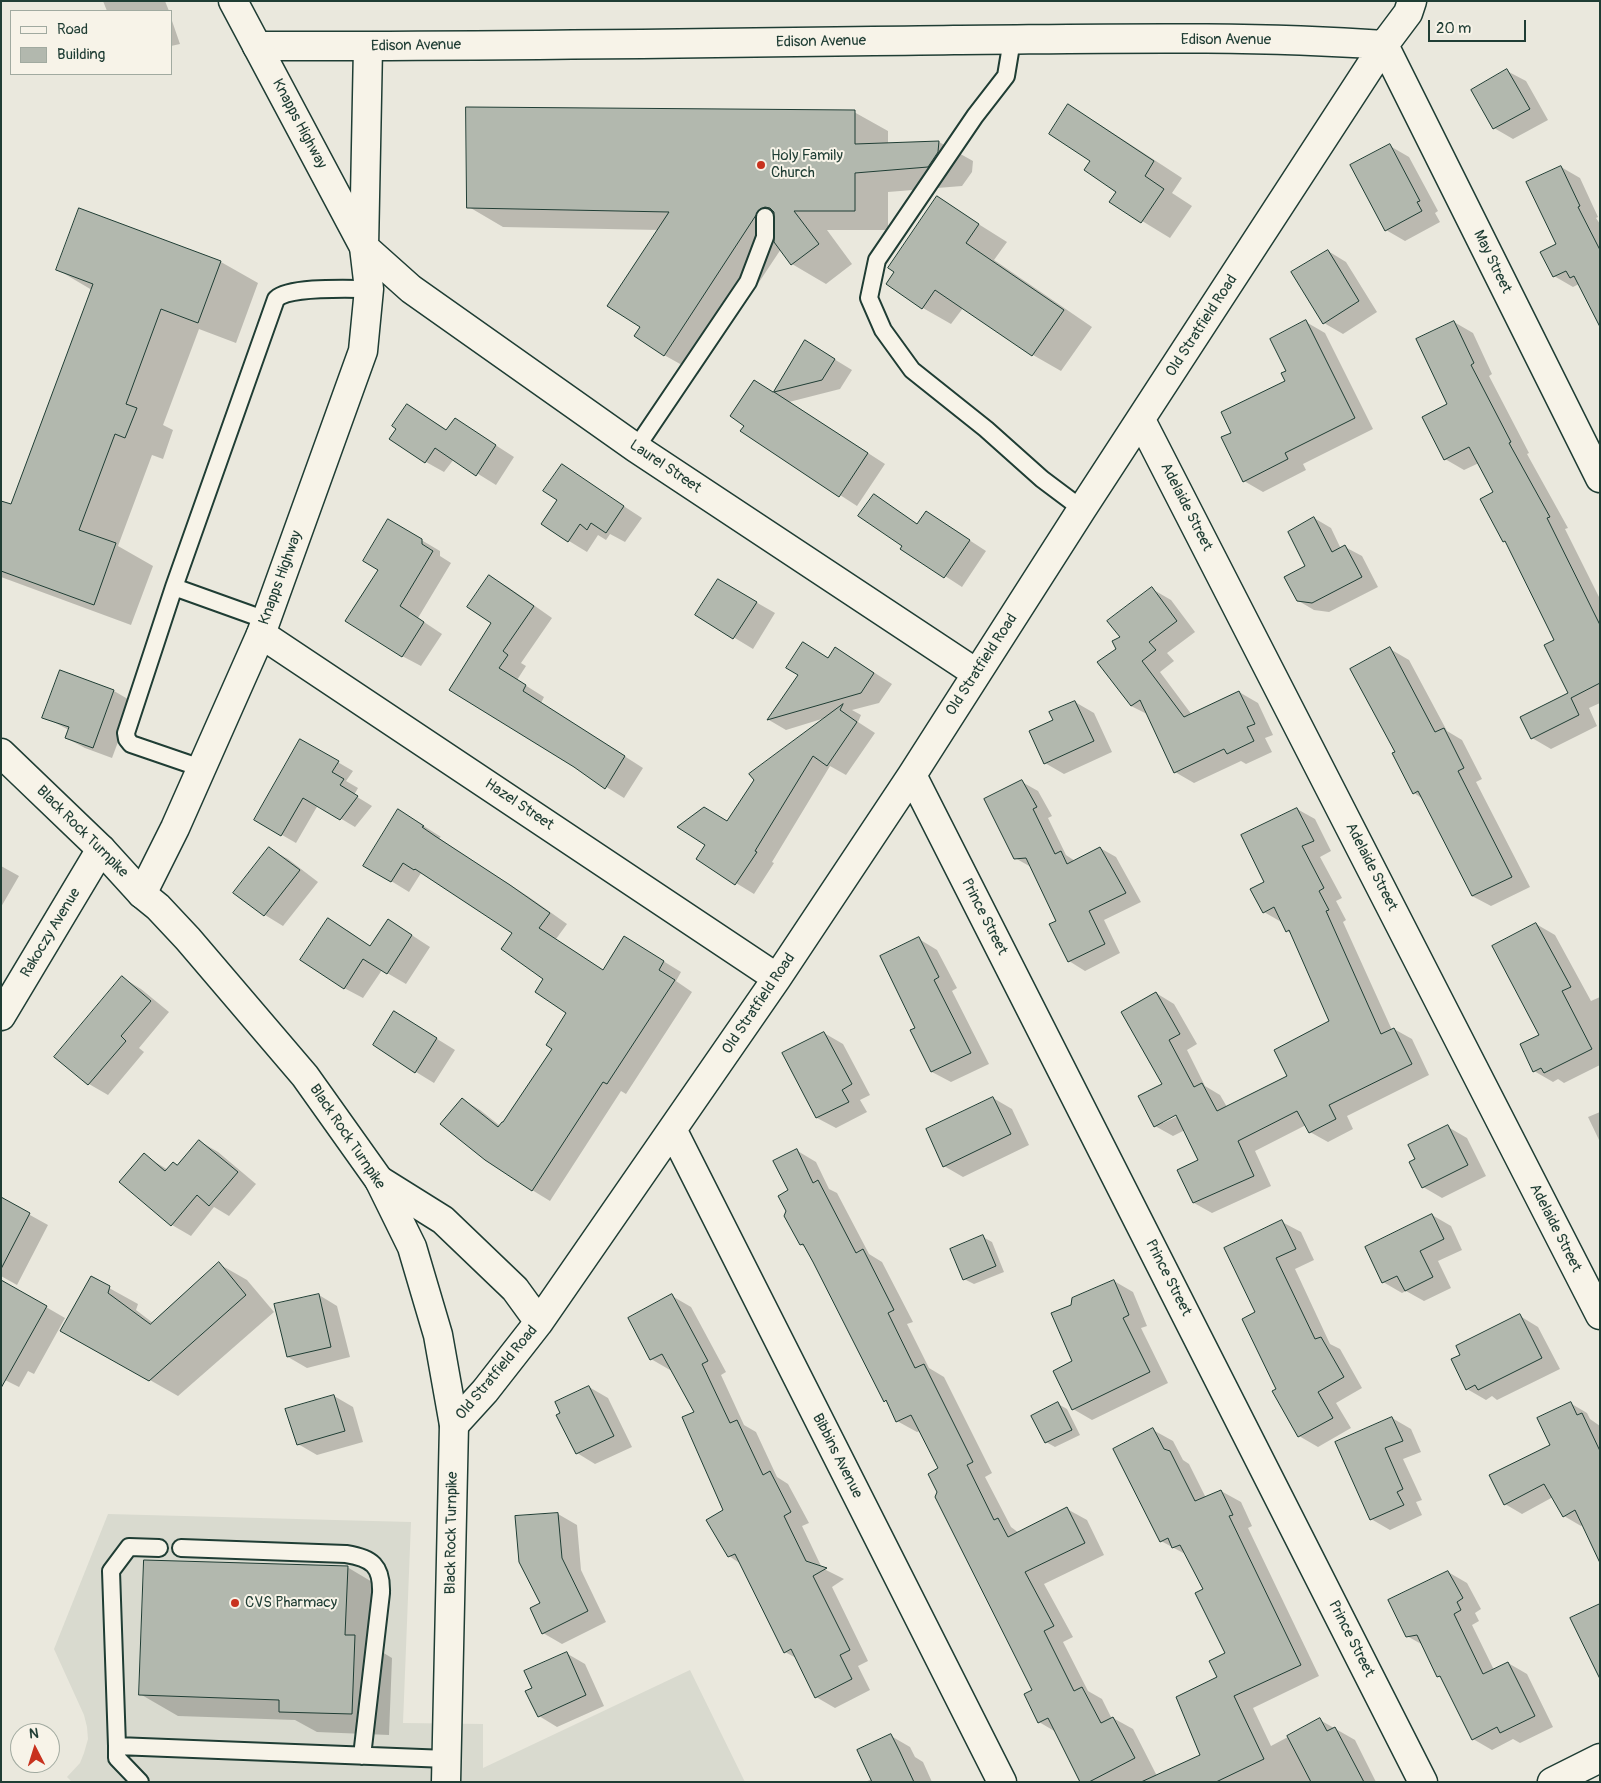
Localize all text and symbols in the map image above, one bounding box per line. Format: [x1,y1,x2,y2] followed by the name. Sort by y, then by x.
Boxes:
[10,10,172,75] legend
[1431,10,1528,42] scale bar
[1436,19,1471,38] text: 20 m
[57,20,88,39] text: Road
[1181,31,1271,49] street label: Edison Avenue
[776,32,866,52] street label: Edison Avenue
[371,36,461,56] street label: Edison Avenue
[57,45,105,64] text: Building
[268,76,330,172] street label: Knapps Highway
[771,147,843,182] place label: Holy Family Church
[755,159,767,171] marker: Holy Family Church
[1469,227,1515,297] street label: May Street
[1162,272,1242,380] street label: Old Stratfield Road
[626,436,704,498] street label: Laurel Street
[1156,460,1216,554] street label: Adelaide Street
[256,528,306,628] street label: Knapps Highway
[942,611,1022,719] street label: Old Stratfield Road
[481,775,557,835] street label: Hazel Street
[32,782,132,882] street label: Black Rock Turnpike
[1341,820,1401,914] street label: Adelaide Street
[957,876,1011,958] street label: Prince Street
[17,885,85,981] street label: Rakoczy Avenue
[719,950,799,1058] street label: Old Stratfield Road
[305,1081,389,1193] street label: Black Rock Turnpike
[1525,1181,1585,1275] street label: Adelaide Street
[1141,1237,1195,1319] street label: Prince Street
[452,1322,542,1424] street label: Old Stratfield Road
[808,1411,866,1501] street label: Bibbins Avenue
[442,1472,462,1594] street label: Black Rock Turnpike
[245,1594,337,1612] place label: CVS Pharmacy
[229,1597,241,1609] marker: CVS Pharmacy
[1324,1598,1378,1680] street label: Prince Street
[10,1723,60,1773] north arrow
[28,1725,39,1742] text: N

